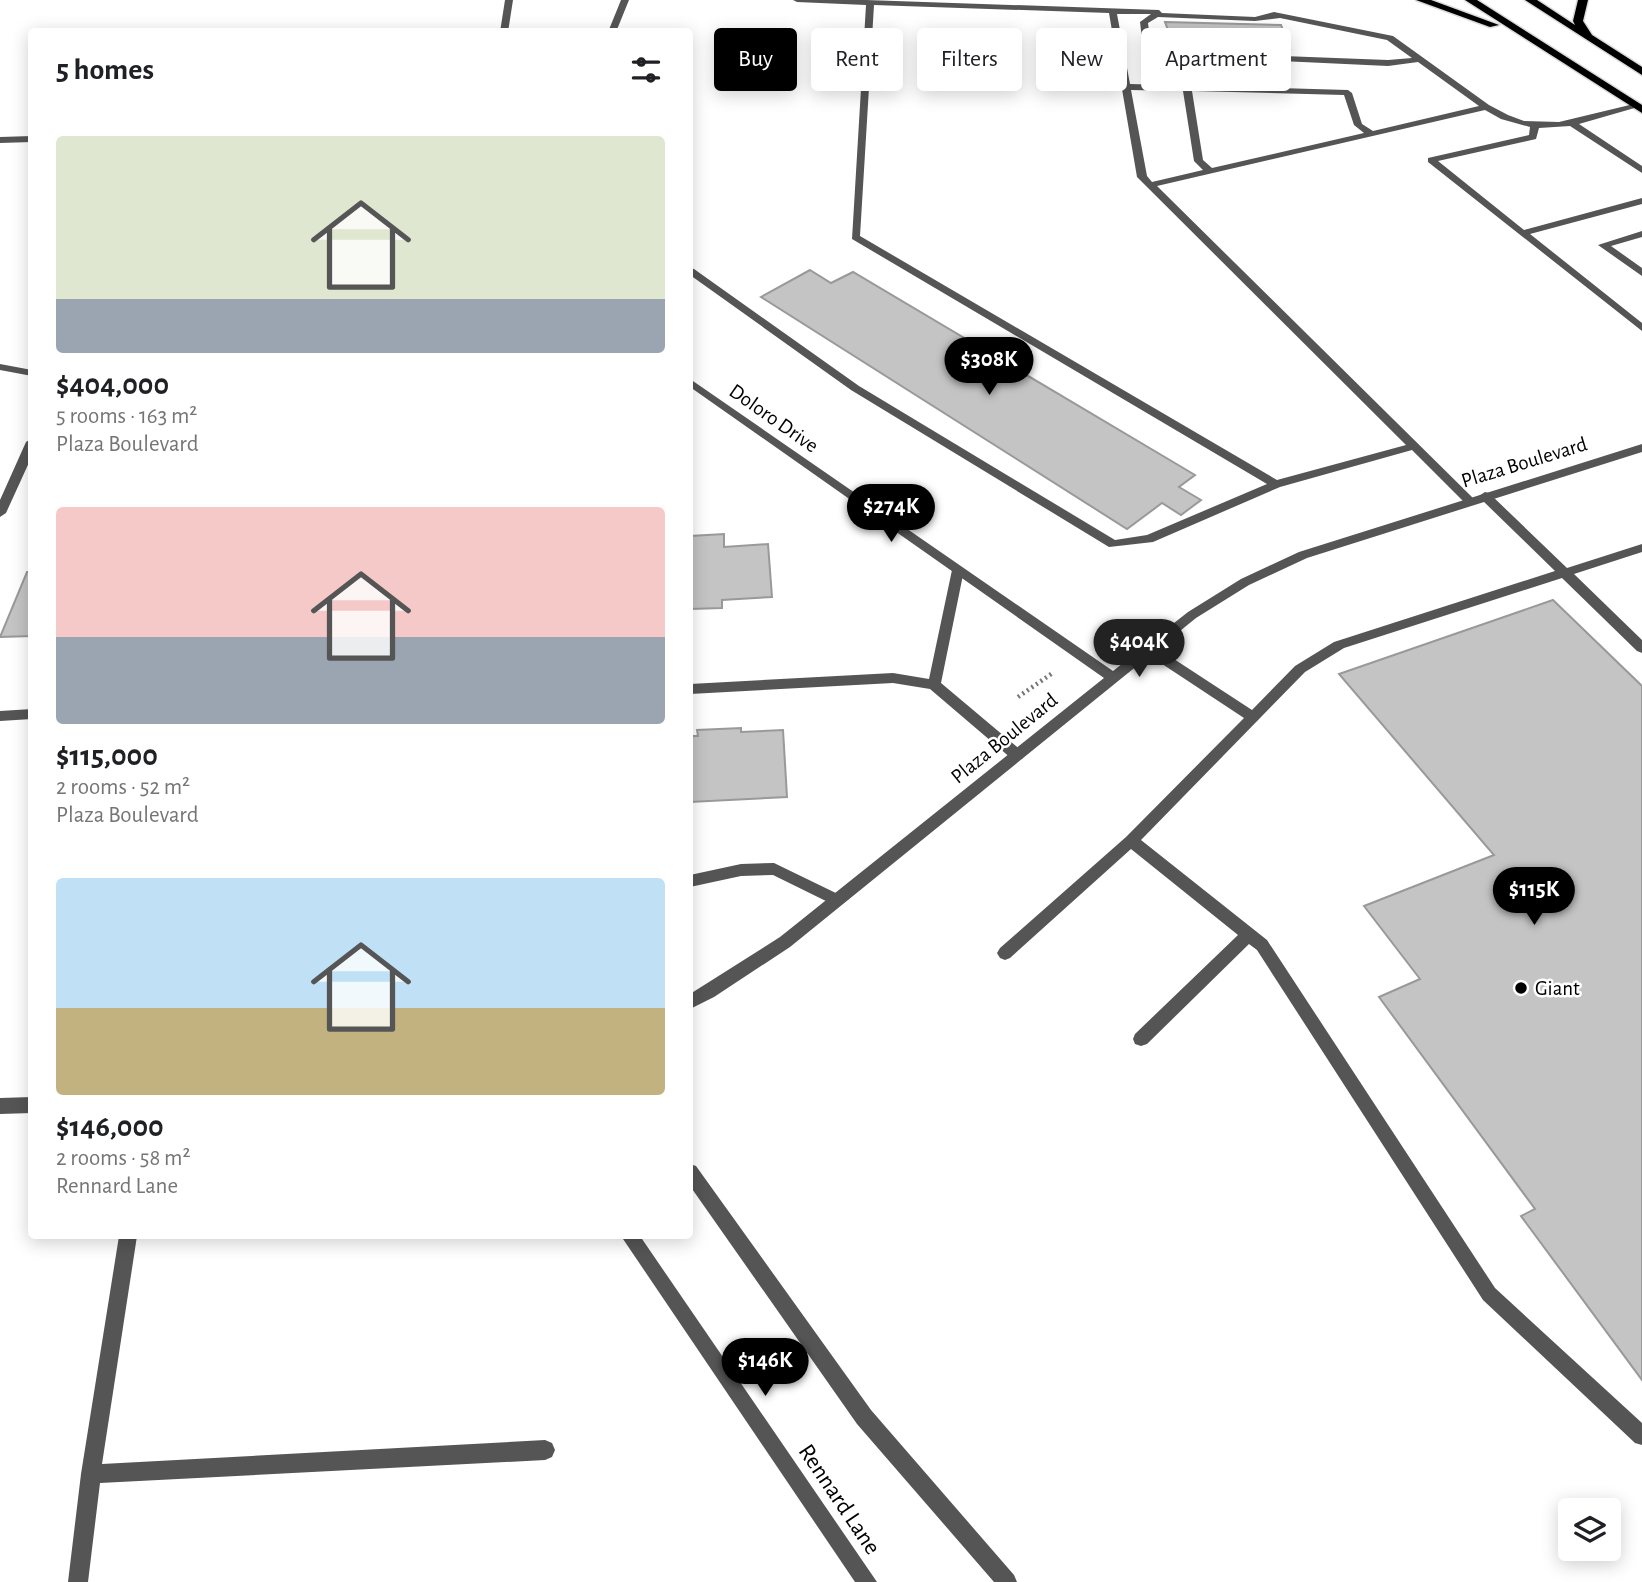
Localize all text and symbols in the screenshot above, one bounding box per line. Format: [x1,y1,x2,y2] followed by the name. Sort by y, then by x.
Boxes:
[714,28,797,91] chip: Buy
[811,28,903,91] chip: Rent
[917,28,1022,91] chip: Filters
[1036,28,1127,91] chip: New
[1141,28,1291,91] chip: Apartment
[627,51,665,89] icon: filters
[56,55,154,85] text: 5 homes
[298,182,424,308] icon: home
[940,338,1038,397] pin: $308K
[960,348,1018,371] text: $308K
[56,370,169,400] text: $404,000
[725,380,822,457] street label: Doloro Drive
[56,405,197,428] text: 5 rooms · 163 m²
[56,433,199,456] text: Plaza Boulevard
[1459,433,1590,492] street label: Plaza Boulevard
[842,484,940,544] pin: $274K
[863,495,919,518] text: $274K
[298,553,424,679] icon: home
[1090,620,1188,679] pin: $404K
[1110,630,1168,653] text: $404K
[947,689,1062,788] street label: Plaza Boulevard
[56,741,158,771] text: $115,000
[56,776,190,799] text: 2 rooms · 52 m²
[56,804,199,827] text: Plaza Boulevard
[1485,867,1583,927] pin: $115K
[1509,878,1559,901] text: $115K
[298,924,424,1050] icon: home
[1535,978,1580,999] place label: Giant
[1513,980,1529,996] marker: Giant
[56,1112,164,1142] text: $146,000
[56,1147,191,1170] text: 2 rooms · 58 m²
[56,1175,178,1198] text: Rennard Lane
[716,1338,814,1398] pin: $146K
[738,1349,792,1372] text: $146K
[794,1440,885,1559] street label: Rennard Lane
[1558,1498,1621,1561] map controls
[1558,1498,1621,1561] button: layers

